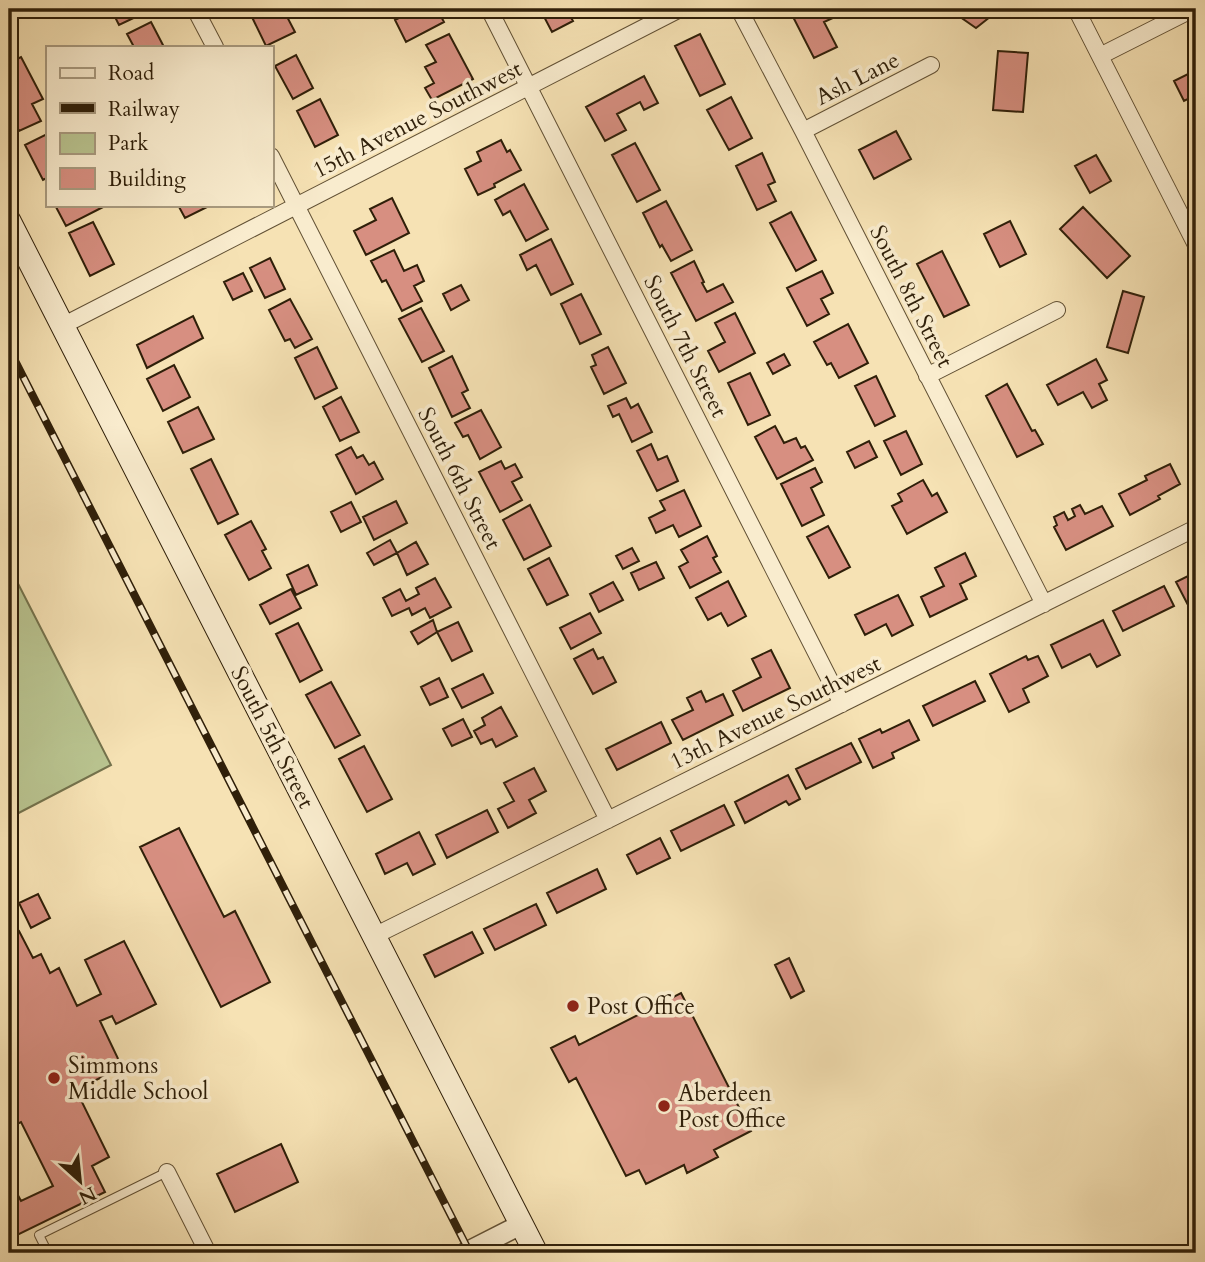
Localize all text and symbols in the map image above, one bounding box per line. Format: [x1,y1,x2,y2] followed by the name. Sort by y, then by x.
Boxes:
[810,44,904,113] street label: Ash Lane
[46,46,273,206] legend
[307,53,527,186] street label: 15th Avenue Southwest
[108,59,154,88] text: Road
[108,95,180,124] text: Railway
[108,129,149,158] text: Park
[108,165,186,194] text: Building
[862,220,961,373] street label: South 8th Street
[636,270,735,423] street label: South 7th Street
[410,402,509,555] street label: South 6th Street
[665,648,886,777] street label: 13th Avenue Southwest
[223,661,322,814] street label: South 5th Street
[587,991,695,1022] place label: Post Office
[565,998,581,1014] marker: Post Office
[68,1050,209,1107] place label: Simmons Middle School
[46,1070,62,1086] marker: Simmons Middle School
[678,1078,786,1135] place label: Aberdeen Post Office
[656,1098,672,1114] marker: Aberdeen Post Office
[46,1146,116,1216] north arrow
[74,1180,101,1211] text: N

